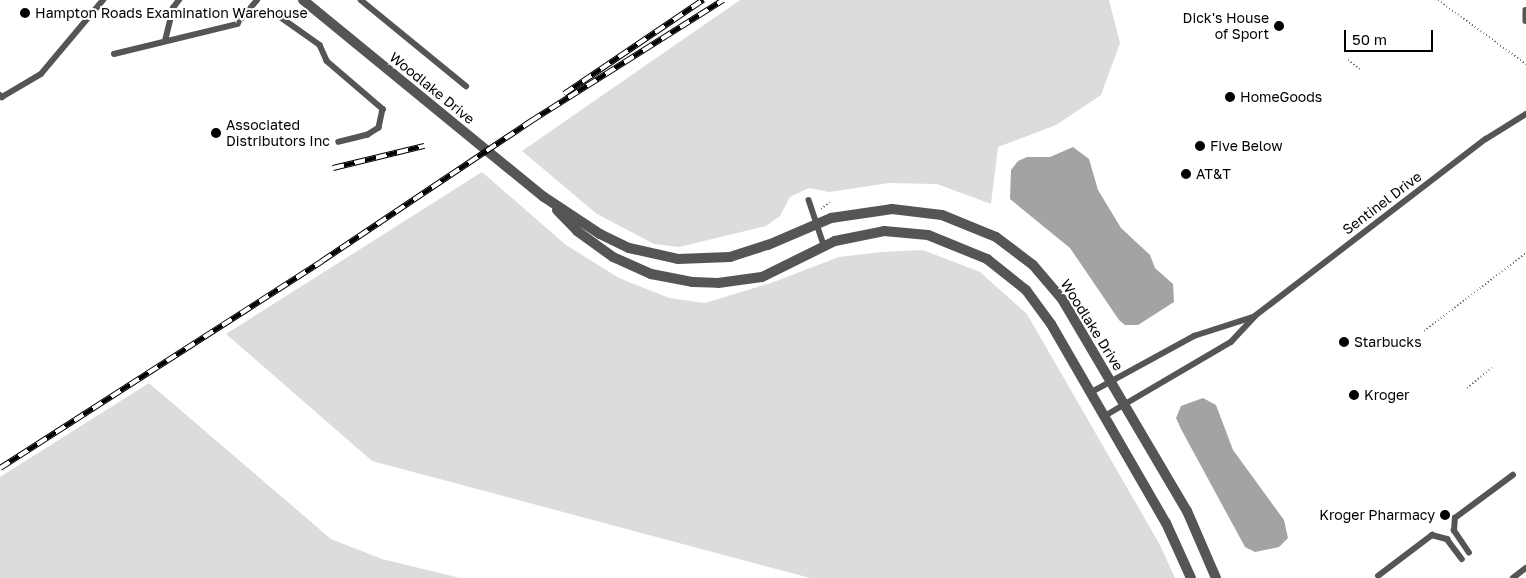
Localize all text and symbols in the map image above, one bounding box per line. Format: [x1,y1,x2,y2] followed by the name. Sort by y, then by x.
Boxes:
[35,5,308,21] place label: Hampton Roads Examination Warehouse
[19,7,31,19] marker: Hampton Roads Examination Warehouse
[1183,10,1269,42] place label: Dick's House of Sport
[1273,20,1285,32] marker: Dick's House of Sport
[1346,20,1435,52] scale bar
[1352,30,1387,48] text: 50 m
[386,49,478,127] street label: Woodlake Drive
[1240,89,1322,105] place label: HomeGoods
[1224,91,1236,103] marker: HomeGoods
[226,117,330,150] place label: Associated Distributors Inc
[210,127,222,139] marker: Associated Distributors Inc
[1210,138,1283,154] place label: Five Below
[1194,140,1206,152] marker: Five Below
[1196,166,1231,182] place label: AT&T
[1180,168,1192,180] marker: AT&T
[1339,168,1425,238] street label: Sentinel Drive
[1057,276,1127,374] street label: Woodlake Drive
[1354,334,1422,350] place label: Starbucks
[1338,336,1350,348] marker: Starbucks
[1364,387,1410,403] place label: Kroger
[1348,389,1360,401] marker: Kroger
[1319,507,1435,523] place label: Kroger Pharmacy
[1439,509,1451,521] marker: Kroger Pharmacy

